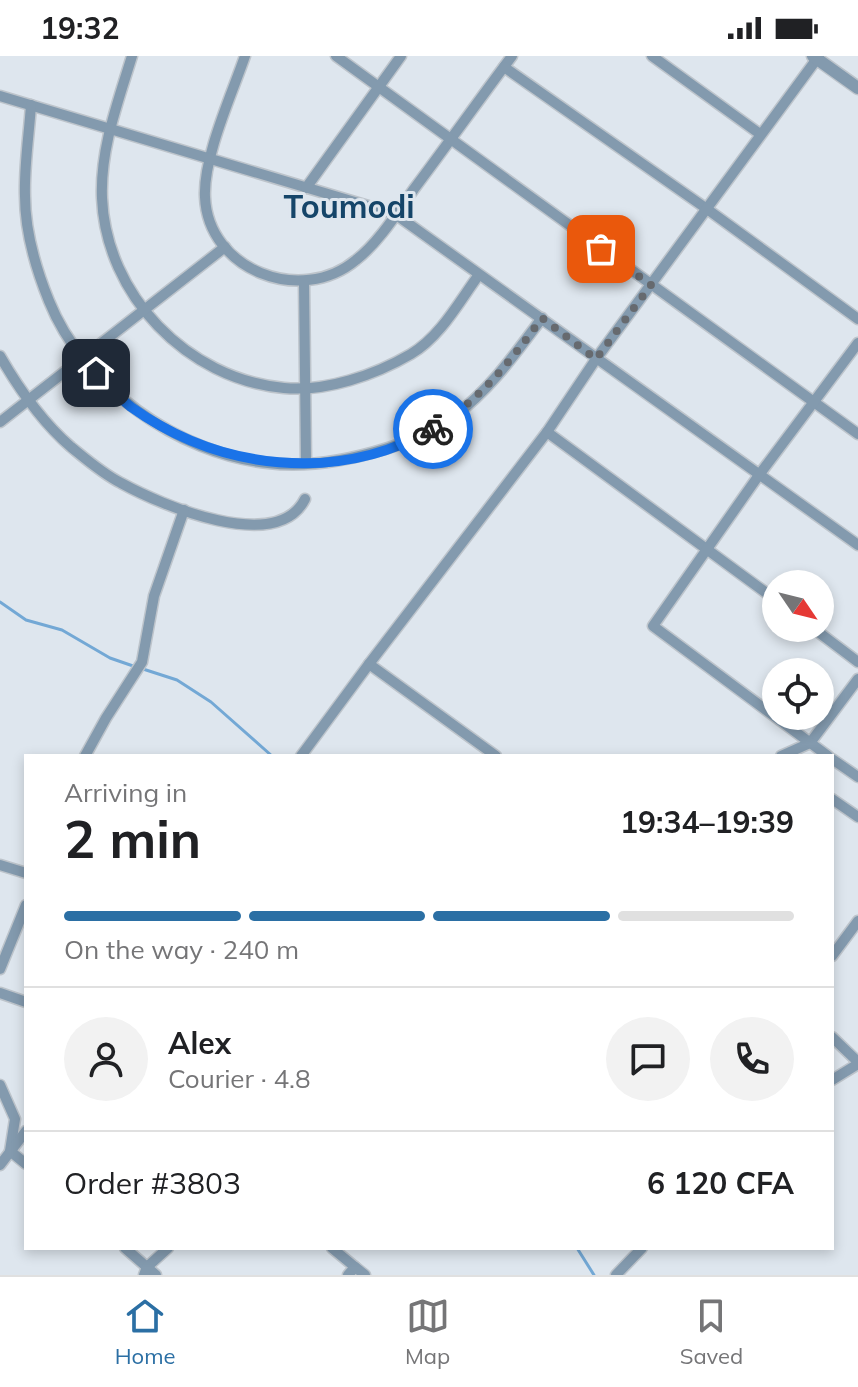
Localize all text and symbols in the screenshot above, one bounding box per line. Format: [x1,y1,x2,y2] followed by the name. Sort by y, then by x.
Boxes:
[40,9,119,47] text: 19:32
[283,186,415,226] district label: Toumodi
[567,215,635,283] pin
[579,227,623,271] icon: bag
[62,339,130,407] pin
[74,351,118,395] icon: home
[393,389,473,469] courier
[411,407,455,451] icon: bike
[762,570,834,642] north arrow
[762,570,834,730] map controls
[762,658,834,730] button: locate
[64,776,187,809] text: Arriving in
[620,803,794,841] text: 19:34–19:39
[64,806,201,871] text: 2 min
[64,933,299,966] text: On the way · 240 m
[64,1017,148,1101] button: person
[606,1017,690,1101] button: chat
[710,1017,794,1101] button: phone
[168,1024,231,1062] text: Alex
[168,1062,311,1095] text: Courier · 4.8
[64,1164,241,1202] text: Order #3803
[647,1164,794,1202] text: 6 120 CFA
[115,1294,175,1370] tab: Home
[405,1294,450,1370] tab: Map
[680,1294,743,1370] tab: Saved

